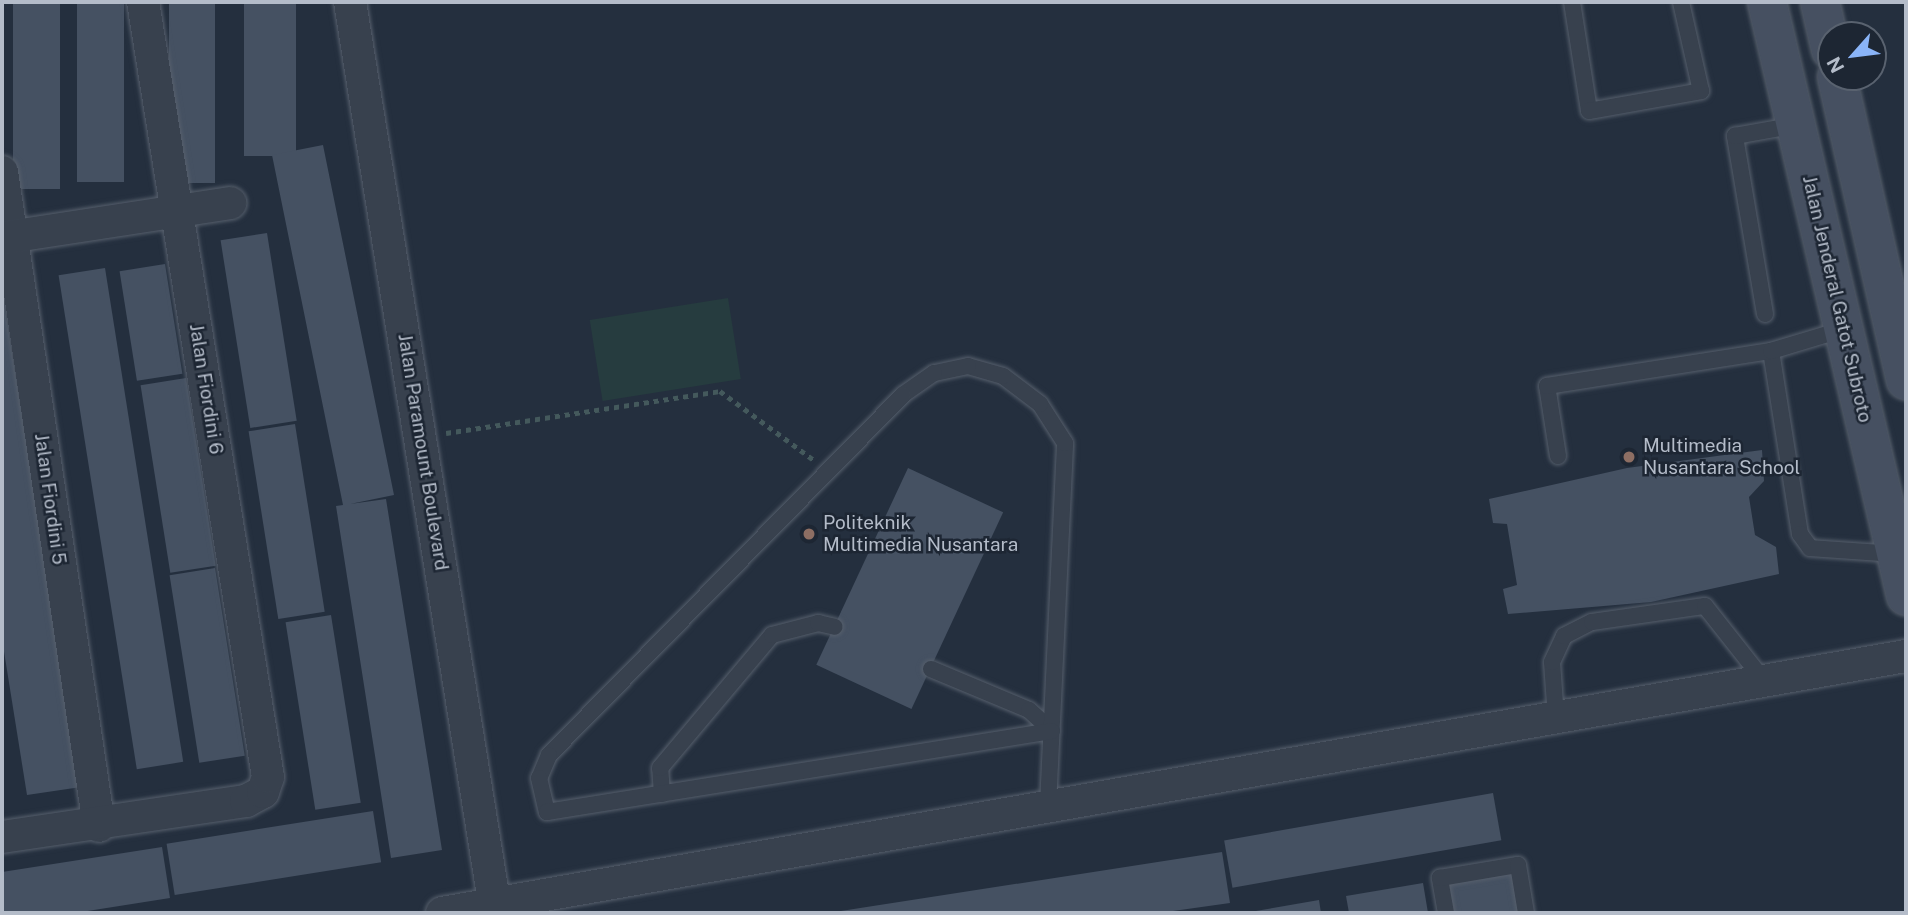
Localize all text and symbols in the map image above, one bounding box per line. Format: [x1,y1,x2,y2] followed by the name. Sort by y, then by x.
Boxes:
[1817,21,1887,91] north arrow
[1822,53,1848,77] text: N
[1797,173,1877,425] street label: Jalan Jenderal Gatot Subroto
[184,322,228,456] street label: Jalan Fiordini 6
[393,332,453,572] street label: Jalan Paramount Boulevard
[29,432,71,566] street label: Jalan Fiordini 5
[1643,435,1800,479] place label: Multimedia Nusantara School
[1621,449,1637,465] marker: Multimedia Nusantara School
[823,512,1018,556] place label: Politeknik Multimedia Nusantara
[801,526,817,542] marker: Politeknik Multimedia Nusantara

